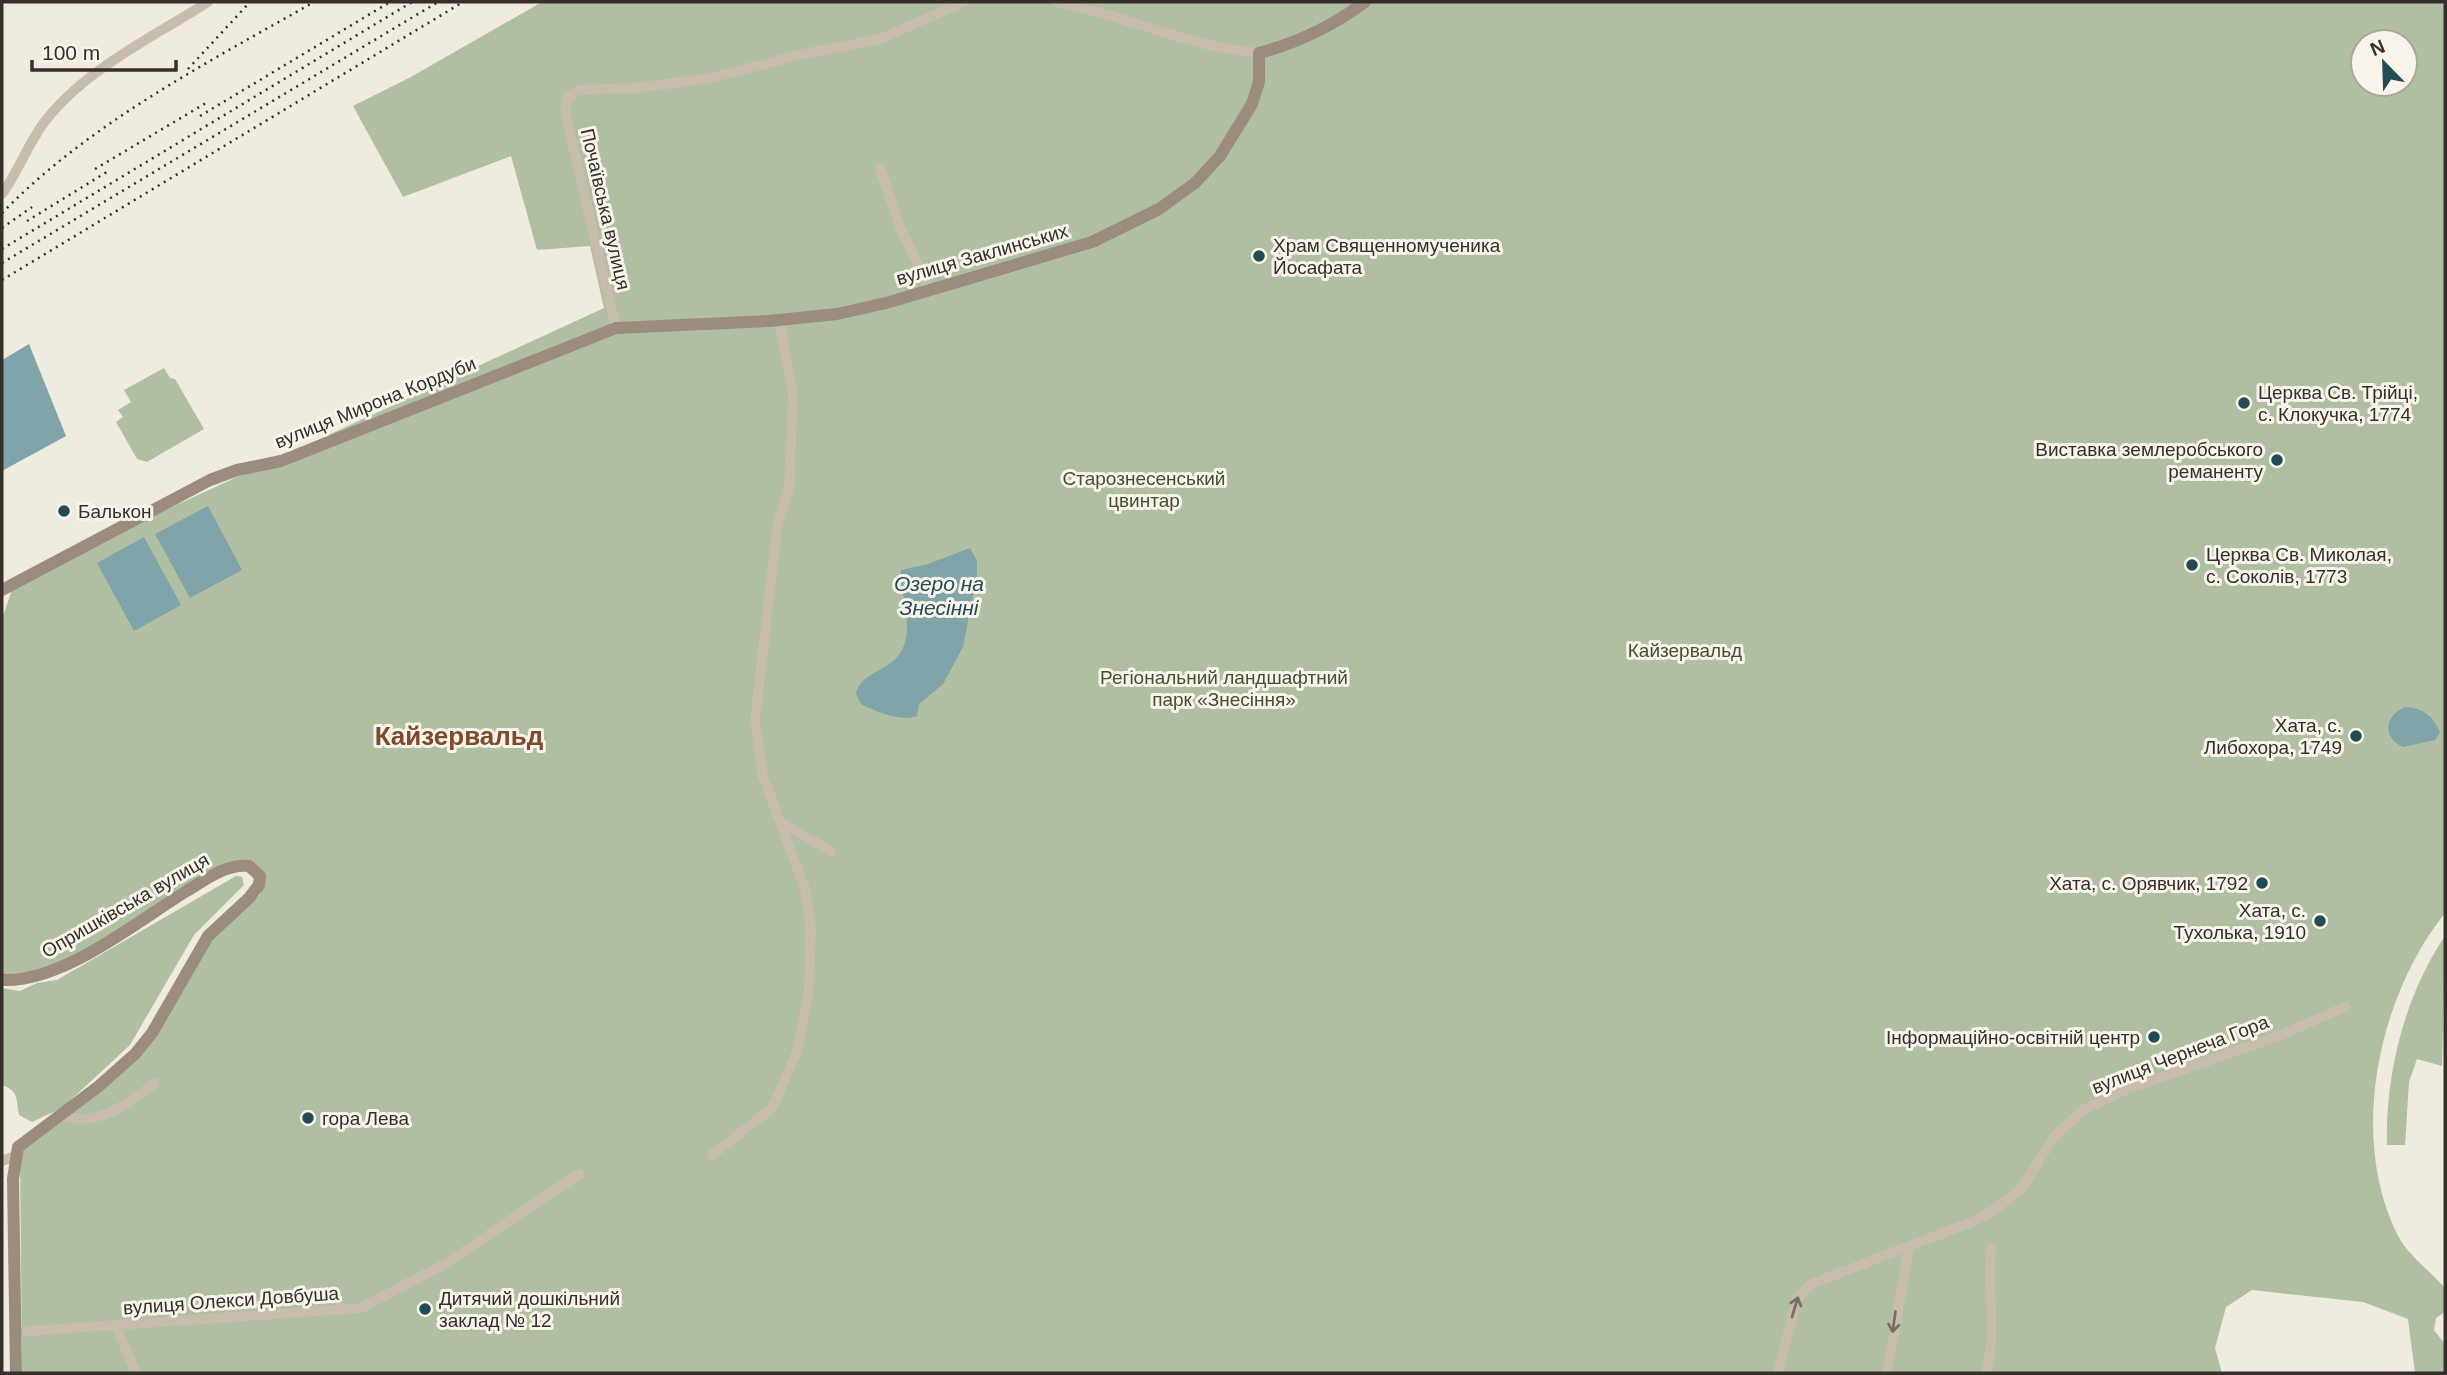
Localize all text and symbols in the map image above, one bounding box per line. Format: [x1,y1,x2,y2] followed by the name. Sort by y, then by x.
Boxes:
[32,28,175,72] scale bar
[2349,28,2419,98] north arrow
[2367,35,2388,60] text: N
[42,41,100,64] text: 100 m
[577,126,634,292] street label: Почаївська вулиця
[894,220,1071,289] street label: вулиця Заклинських
[1273,235,1501,278] place label: Храм Священномученика Йосафата
[1251,248,1267,264] marker: Храм Священномученика Йосафата
[272,352,479,452] street label: вулиця Мирона Кордуби
[2258,382,2418,425] place label: Церква Св. Трійці, с. Клокучка, 1774
[2236,395,2252,411] marker: Церква Св. Трійці, с. Клокучка, 1774
[2035,439,2263,482] place label: Виставка землеробського реманенту
[2269,452,2285,468] marker: Виставка землеробського реманенту
[1063,468,1225,511] park label: Старознесенський цвинтар
[78,501,152,522] place label: Балькон
[56,503,72,519] marker: Балькон
[2206,544,2392,587] place label: Церква Св. Миколая, с. Соколів, 1773
[2184,557,2200,573] marker: Церква Св. Миколая, с. Соколів, 1773
[894,572,984,619] water label: Озеро на Знесінні
[1628,640,1742,661] park label: Кайзервальд
[1100,667,1348,710] park label: Регіональний ландшафтний парк «Знесіння»
[2204,715,2342,758] place label: Хата, с. Либохора, 1749
[375,721,544,751] district label: Кайзервальд
[2348,728,2364,744] marker: Хата, с. Либохора, 1749
[38,849,213,962] street label: Опришківська вулиця
[2049,873,2248,894] place label: Хата, с. Орявчик, 1792
[2254,875,2270,891] marker: Хата, с. Орявчик, 1792
[2173,900,2306,943] place label: Хата, с. Тухолька, 1910
[2312,913,2328,929] marker: Хата, с. Тухолька, 1910
[2089,1011,2272,1098] street label: вулиця Чернеча Гора
[1886,1027,2140,1048] place label: Інформаційно-освітній центр
[2146,1029,2162,1045] marker: Інформаційно-освітній центр
[322,1108,409,1129] place label: гора Лева
[300,1110,316,1126] marker: гора Лева
[122,1282,340,1319] street label: вулиця Олекси Довбуша
[439,1288,620,1331] place label: Дитячий дошкільний заклад № 12
[1790,1297,1803,1319] one-way arrow
[417,1301,433,1317] marker: Дитячий дошкільний заклад № 12
[1888,1310,1901,1333] one-way arrow

